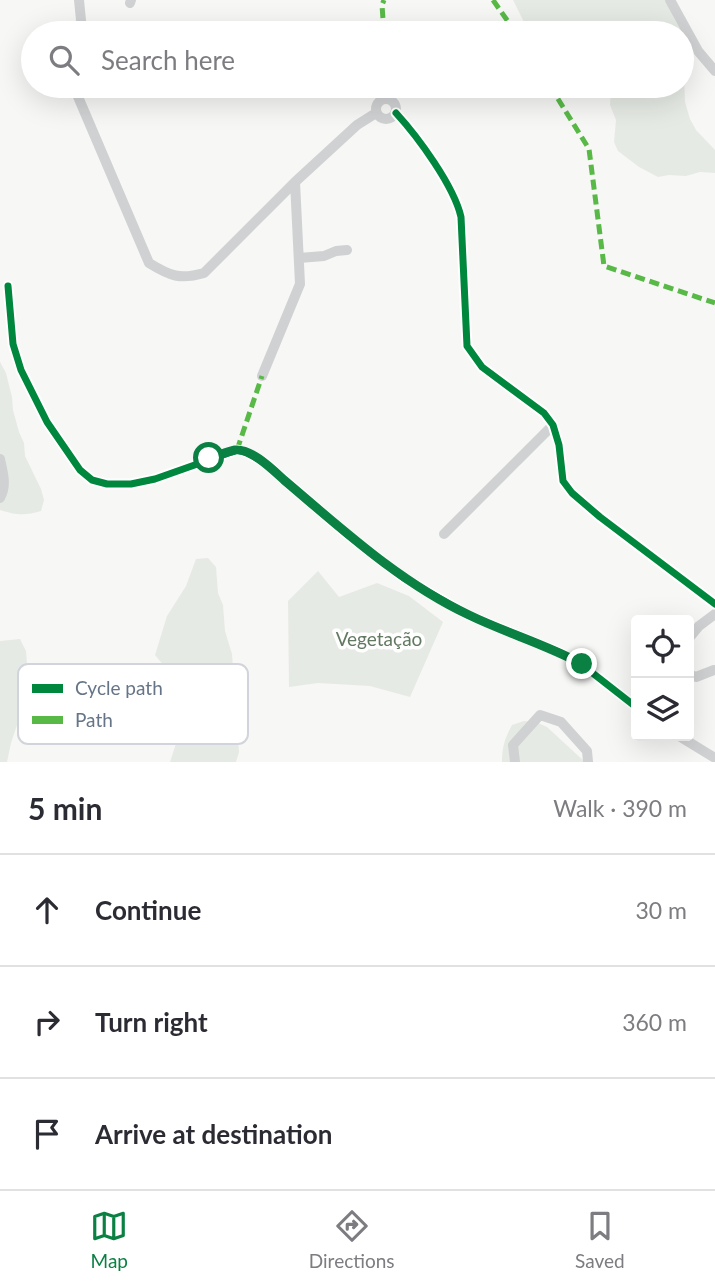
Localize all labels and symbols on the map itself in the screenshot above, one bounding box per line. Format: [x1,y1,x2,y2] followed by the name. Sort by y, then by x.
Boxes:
[193,442,224,473] route start
[336,627,422,650] park label: Vegetação
[566,648,597,679] route end
[18,664,248,744] legend
[75,676,163,699] text: Cycle path
[75,708,113,731] text: Path

